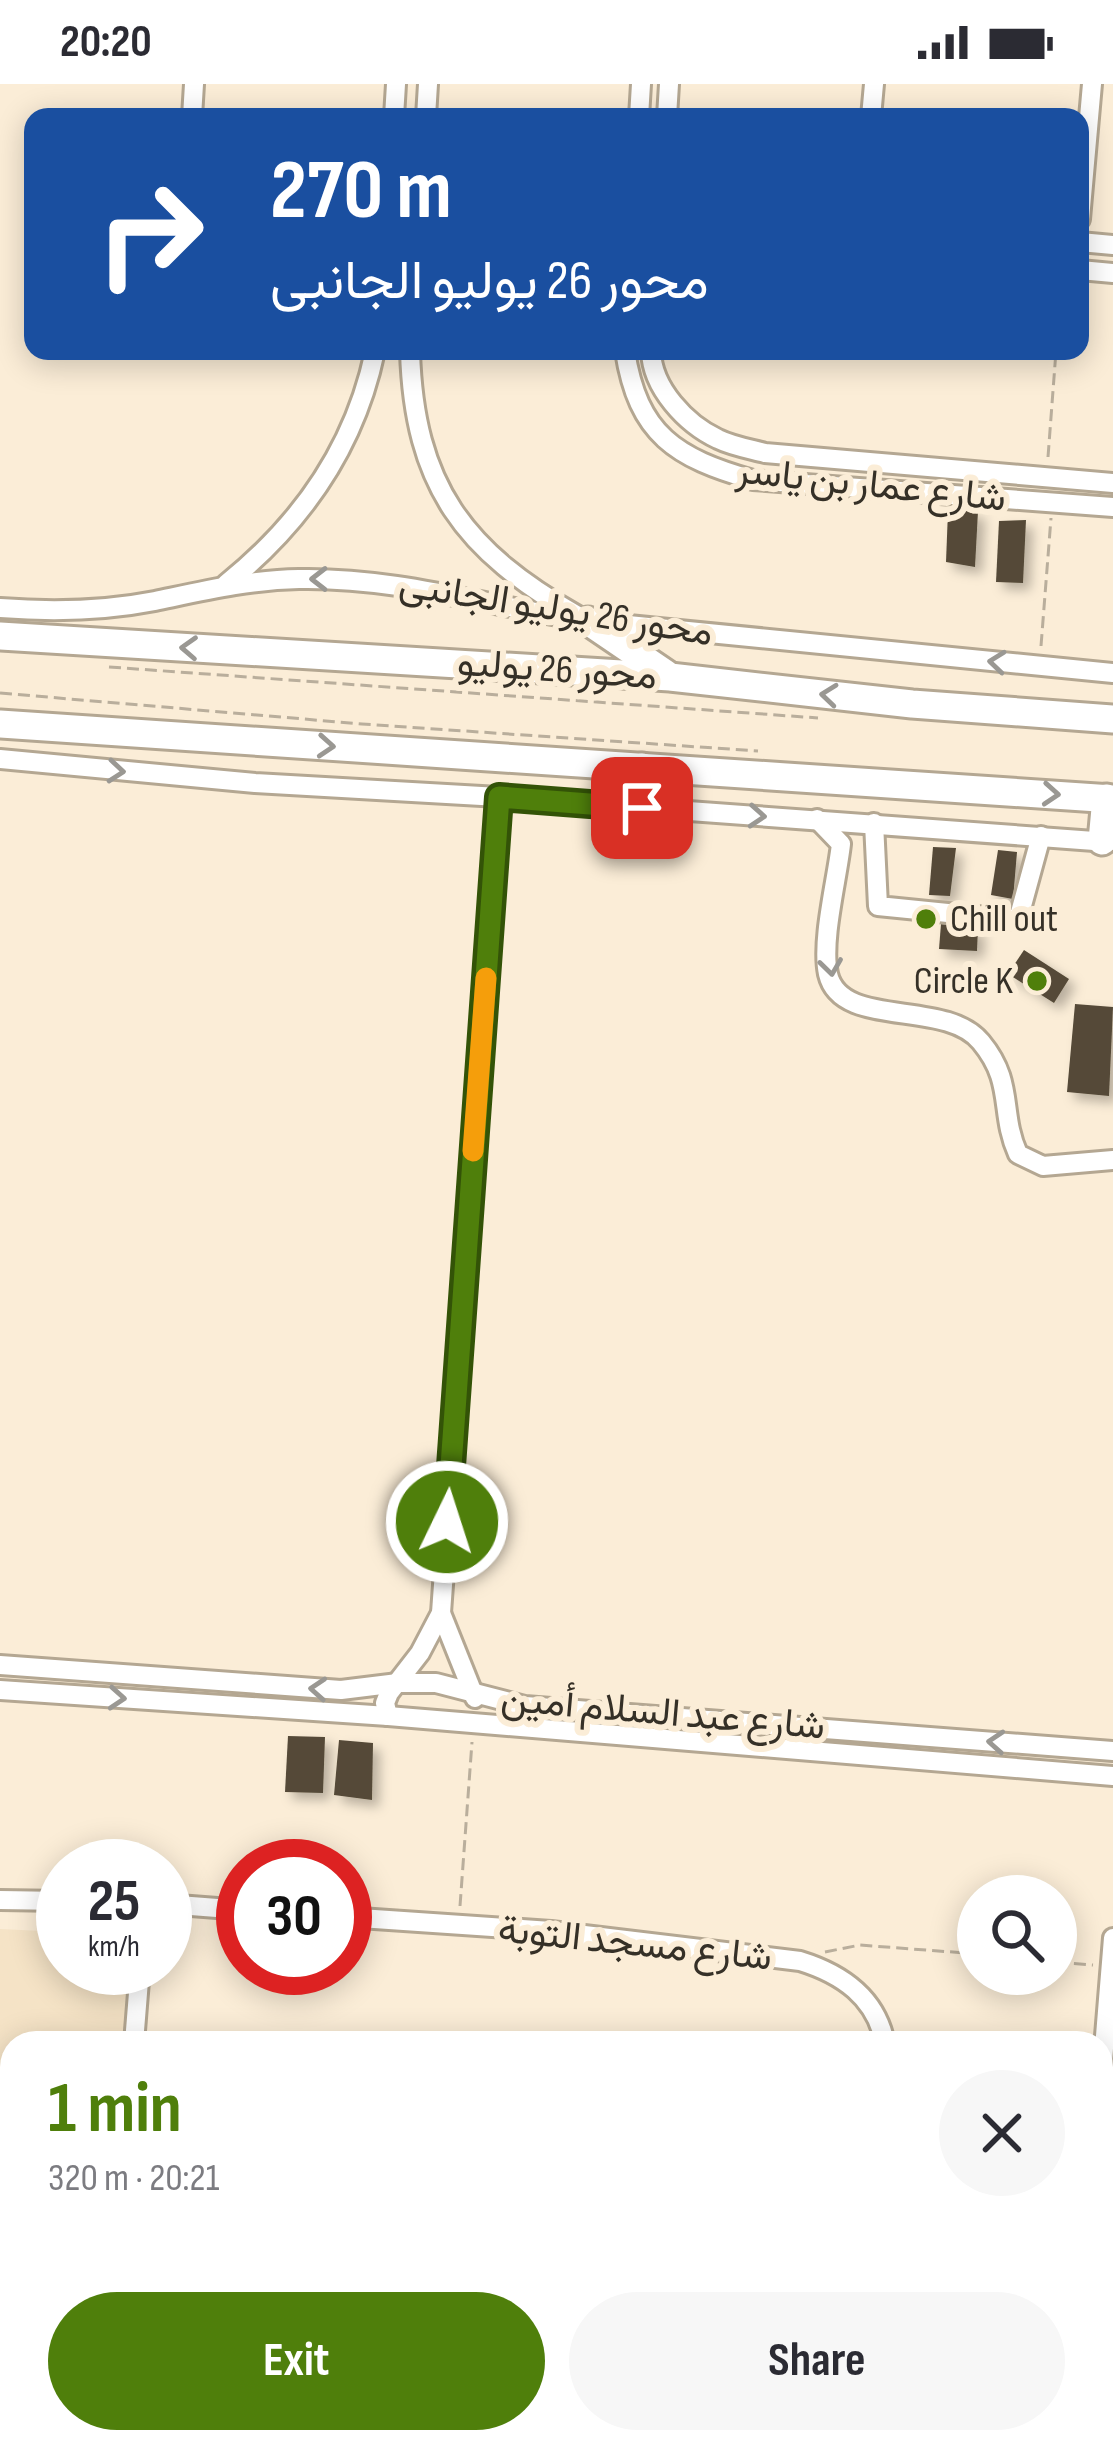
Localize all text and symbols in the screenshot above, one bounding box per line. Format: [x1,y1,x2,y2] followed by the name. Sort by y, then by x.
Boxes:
[60,15,152,70] text: 20:20
[270,141,452,242] text: 270 m
[72,156,228,312] icon: right
[270,249,709,314] text: محور 26 يوليو الجانبى
[733,447,1008,524] street label: شارع عمار بن ياسر
[396,561,716,657] street label: محور 26 يوليو الجانبى
[309,567,328,593] one-way arrow
[179,635,198,661] one-way arrow
[456,640,658,700] street label: محور 26 يوليو
[987,650,1006,675] one-way arrow
[819,682,839,708] one-way arrow
[317,732,336,758] one-way arrow
[591,757,693,859] pin
[107,758,126,783] one-way arrow
[609,775,675,841] icon: arrive
[1042,781,1061,807] one-way arrow
[748,802,767,828] one-way arrow
[950,896,1058,943] place label: Chill out
[913,906,939,932] marker: Chill out
[817,957,843,976] one-way arrow
[914,958,1013,1005] place label: Circle K
[1024,968,1050,994] marker: Circle K
[384,1459,510,1585] position arrow
[499,1675,827,1752] street label: شارع عبد السلام أمين
[308,1676,327,1702] one-way arrow
[108,1684,127,1710] one-way arrow
[986,1729,1005,1755] one-way arrow
[216,1839,372,1995] speed limit sign: 30
[88,1866,140,1938] text: 25
[957,1875,1077,1995] map controls
[957,1875,1077,1995] button: search
[496,1906,774,1983] street label: شارع مسجد التوبة
[88,1929,140,1965] text: km/h
[48,2066,182,2153] text: 1 min
[939,2070,1065,2196] button: close
[48,2155,219,2202] text: 320 m · 20:21
[48,2292,545,2430] button: Exit
[569,2292,1065,2430] button: Share

